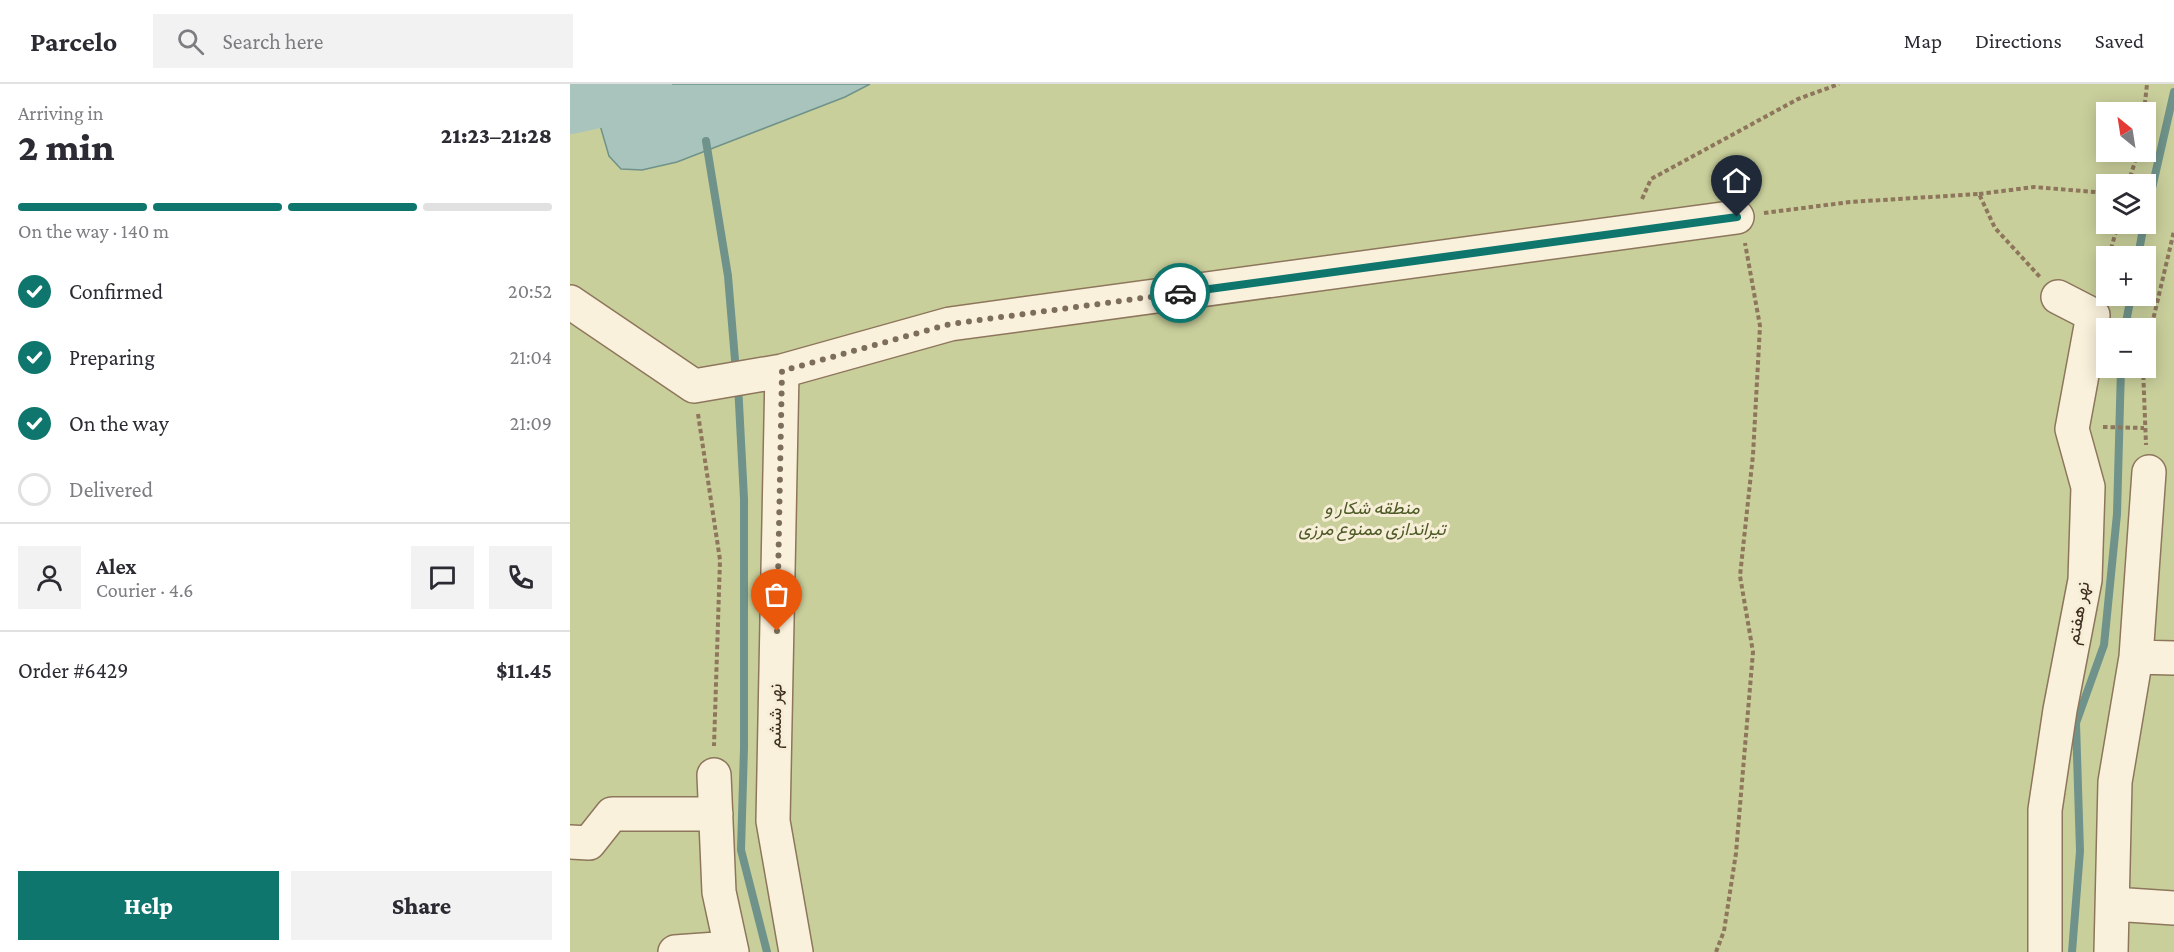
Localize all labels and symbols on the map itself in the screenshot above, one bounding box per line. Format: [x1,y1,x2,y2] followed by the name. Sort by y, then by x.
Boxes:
[2096,102,2156,162] north arrow
[1711,155,1762,217] pin
[1150,263,1210,323] courier
[1298,498,1448,542] park label: منطقه شکار و تیراندازی ممنوع مرزی
[751,569,802,631] pin
[2063,580,2095,646] street label: نهر هفتم
[764,683,788,749] street label: نهر ششم

